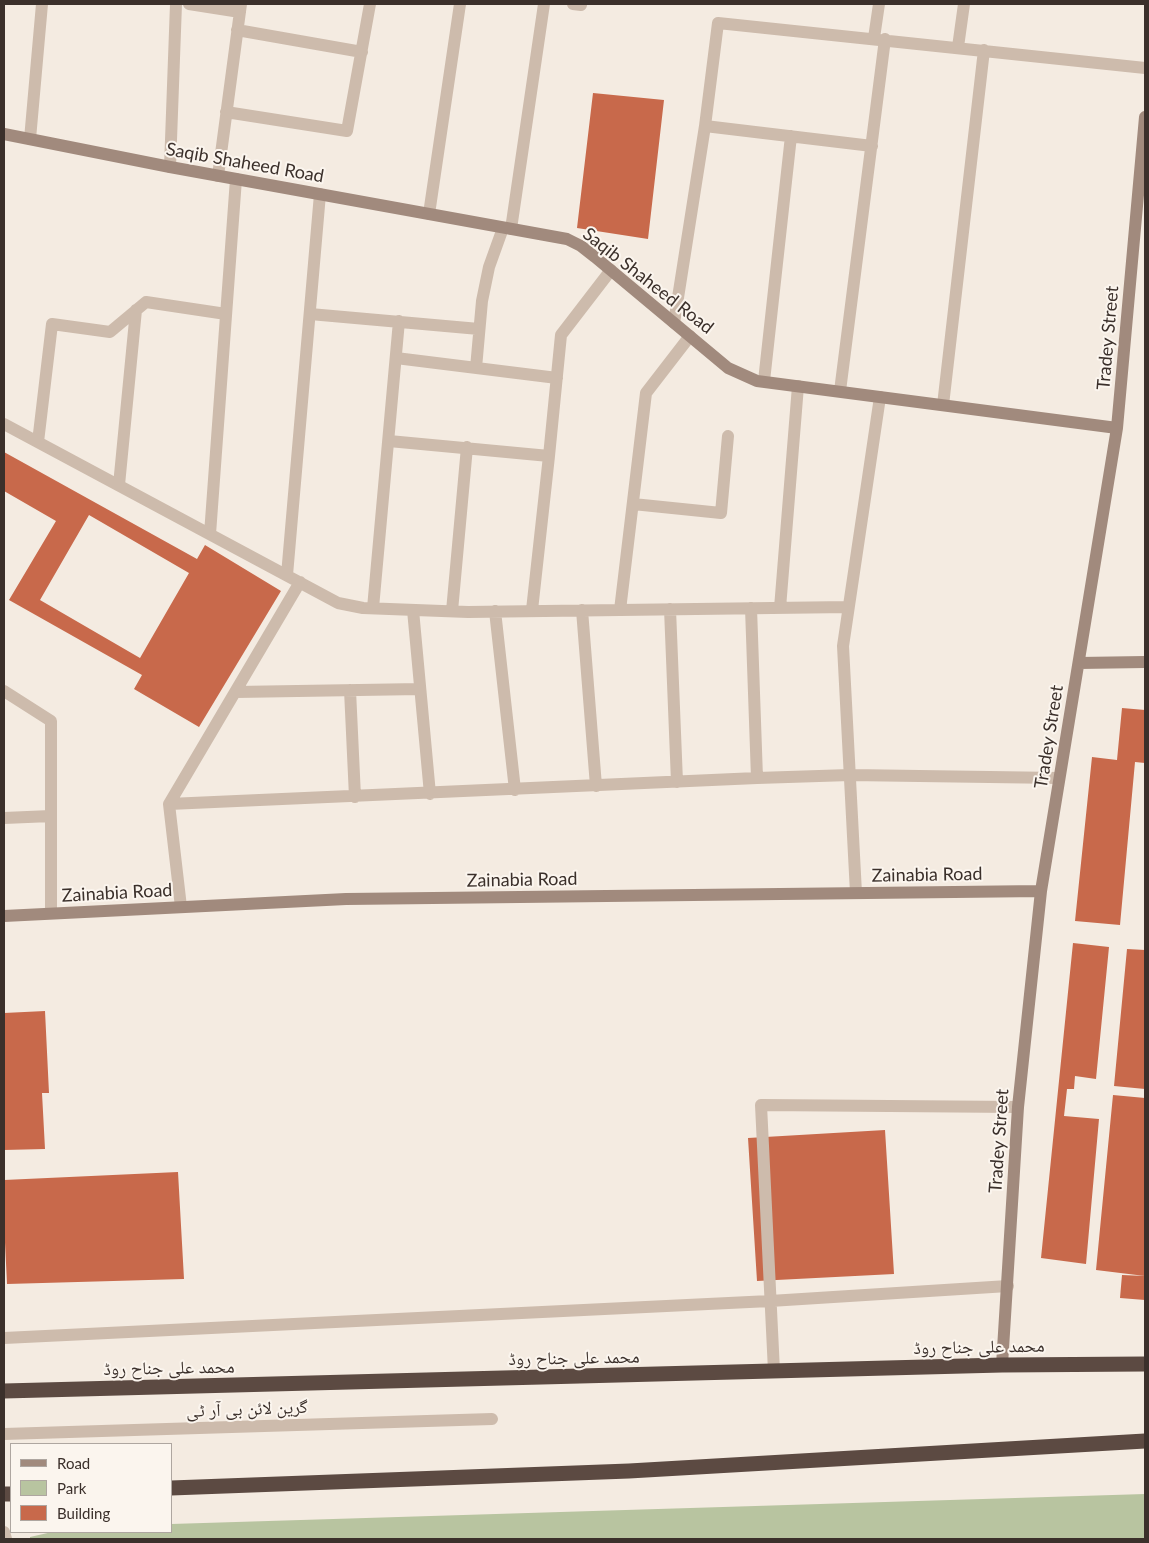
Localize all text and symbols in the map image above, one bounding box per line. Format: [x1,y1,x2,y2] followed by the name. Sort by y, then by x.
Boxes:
[164,138,326,188] street label: Saqib Shaheed Road
[578,223,718,339] street label: Saqib Shaheed Road
[1093,285,1123,391] street label: Tradey Street
[1030,684,1068,790] street label: Tradey Street
[871,863,983,887] street label: Zainabia Road
[466,868,578,892] street label: Zainabia Road
[61,879,173,907] street label: Zainabia Road
[985,1088,1013,1194] street label: Tradey Street
[913,1335,1045,1359] street label: محمد علی جناح روڈ
[508,1346,640,1370] street label: محمد علی جناح روڈ
[103,1356,235,1380] street label: محمد علی جناح روڈ
[186,1396,308,1422] street label: گرین لائن بی آر ٹی
[10,1443,172,1533] legend
[57,1454,90,1472] text: Road
[57,1479,86,1497] text: Park
[57,1504,110,1522] text: Building

